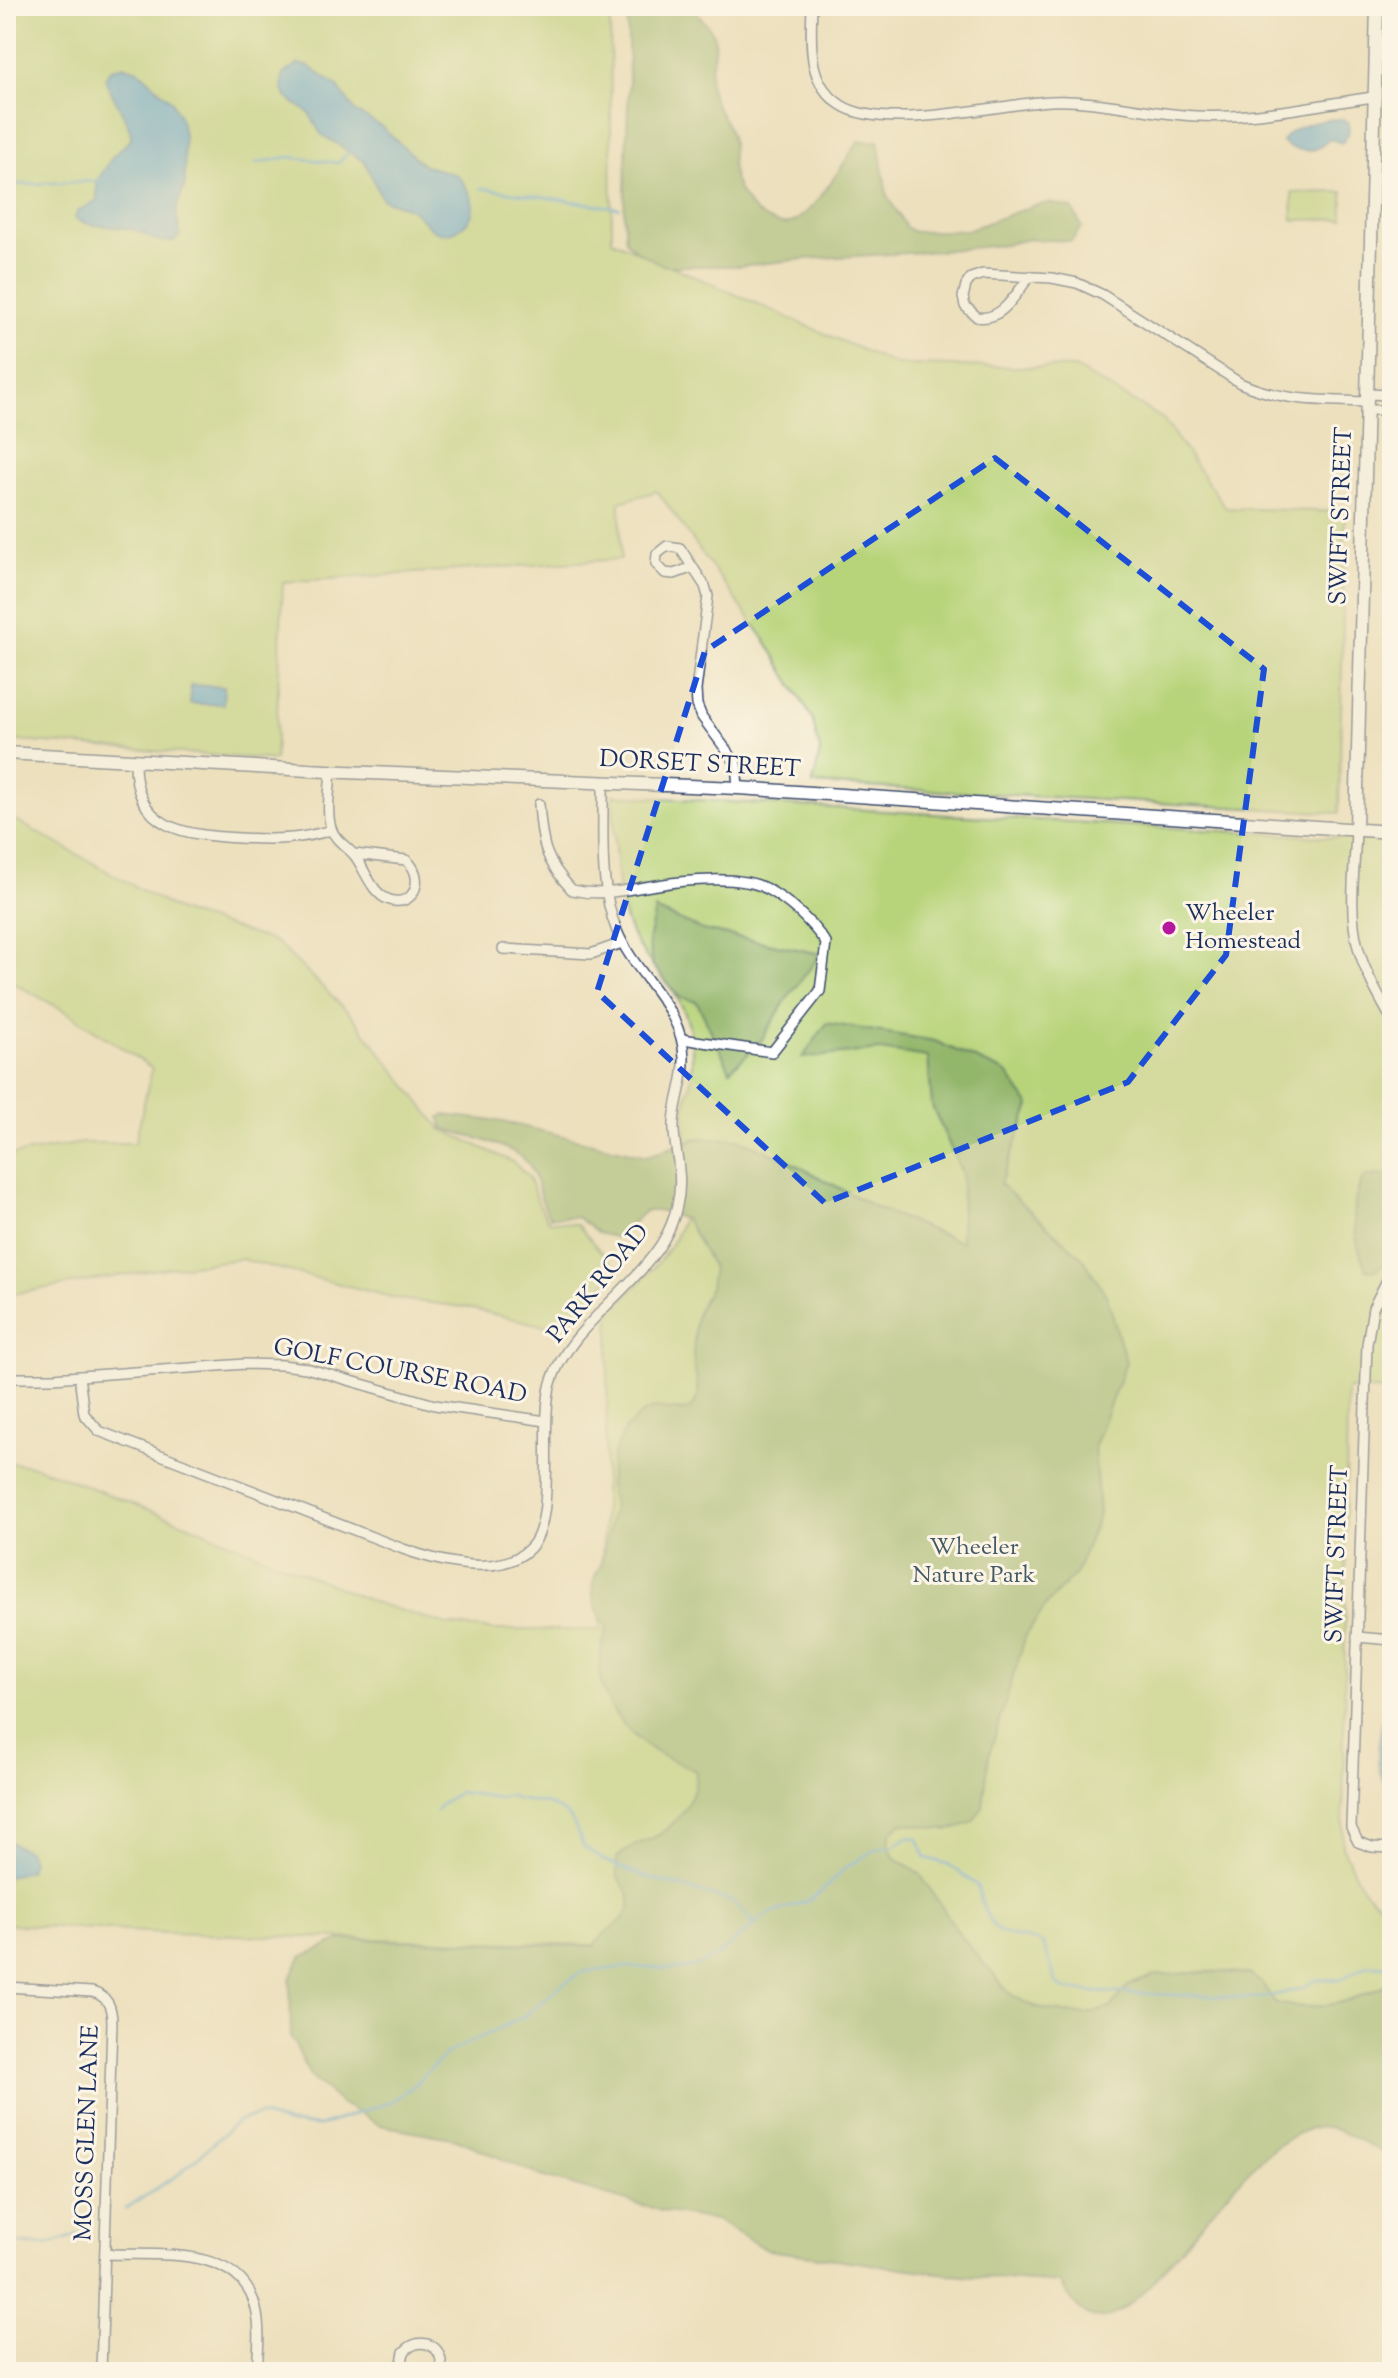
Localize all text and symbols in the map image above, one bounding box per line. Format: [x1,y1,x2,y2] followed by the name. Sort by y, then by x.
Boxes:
[1322,426,1362,606] street label: SWIFT STREET
[599,743,802,787] street label: DORSET STREET
[1185,897,1301,959] place label: Wheeler Homestead
[1160,919,1178,937] marker: Wheeler Homestead
[540,1217,658,1351] street label: PARK ROAD
[270,1331,530,1413] street label: GOLF COURSE ROAD
[1318,1464,1358,1644] street label: SWIFT STREET
[912,1531,1036,1593] park label: Wheeler Nature Park
[67,2024,109,2242] street label: MOSS GLEN LANE

